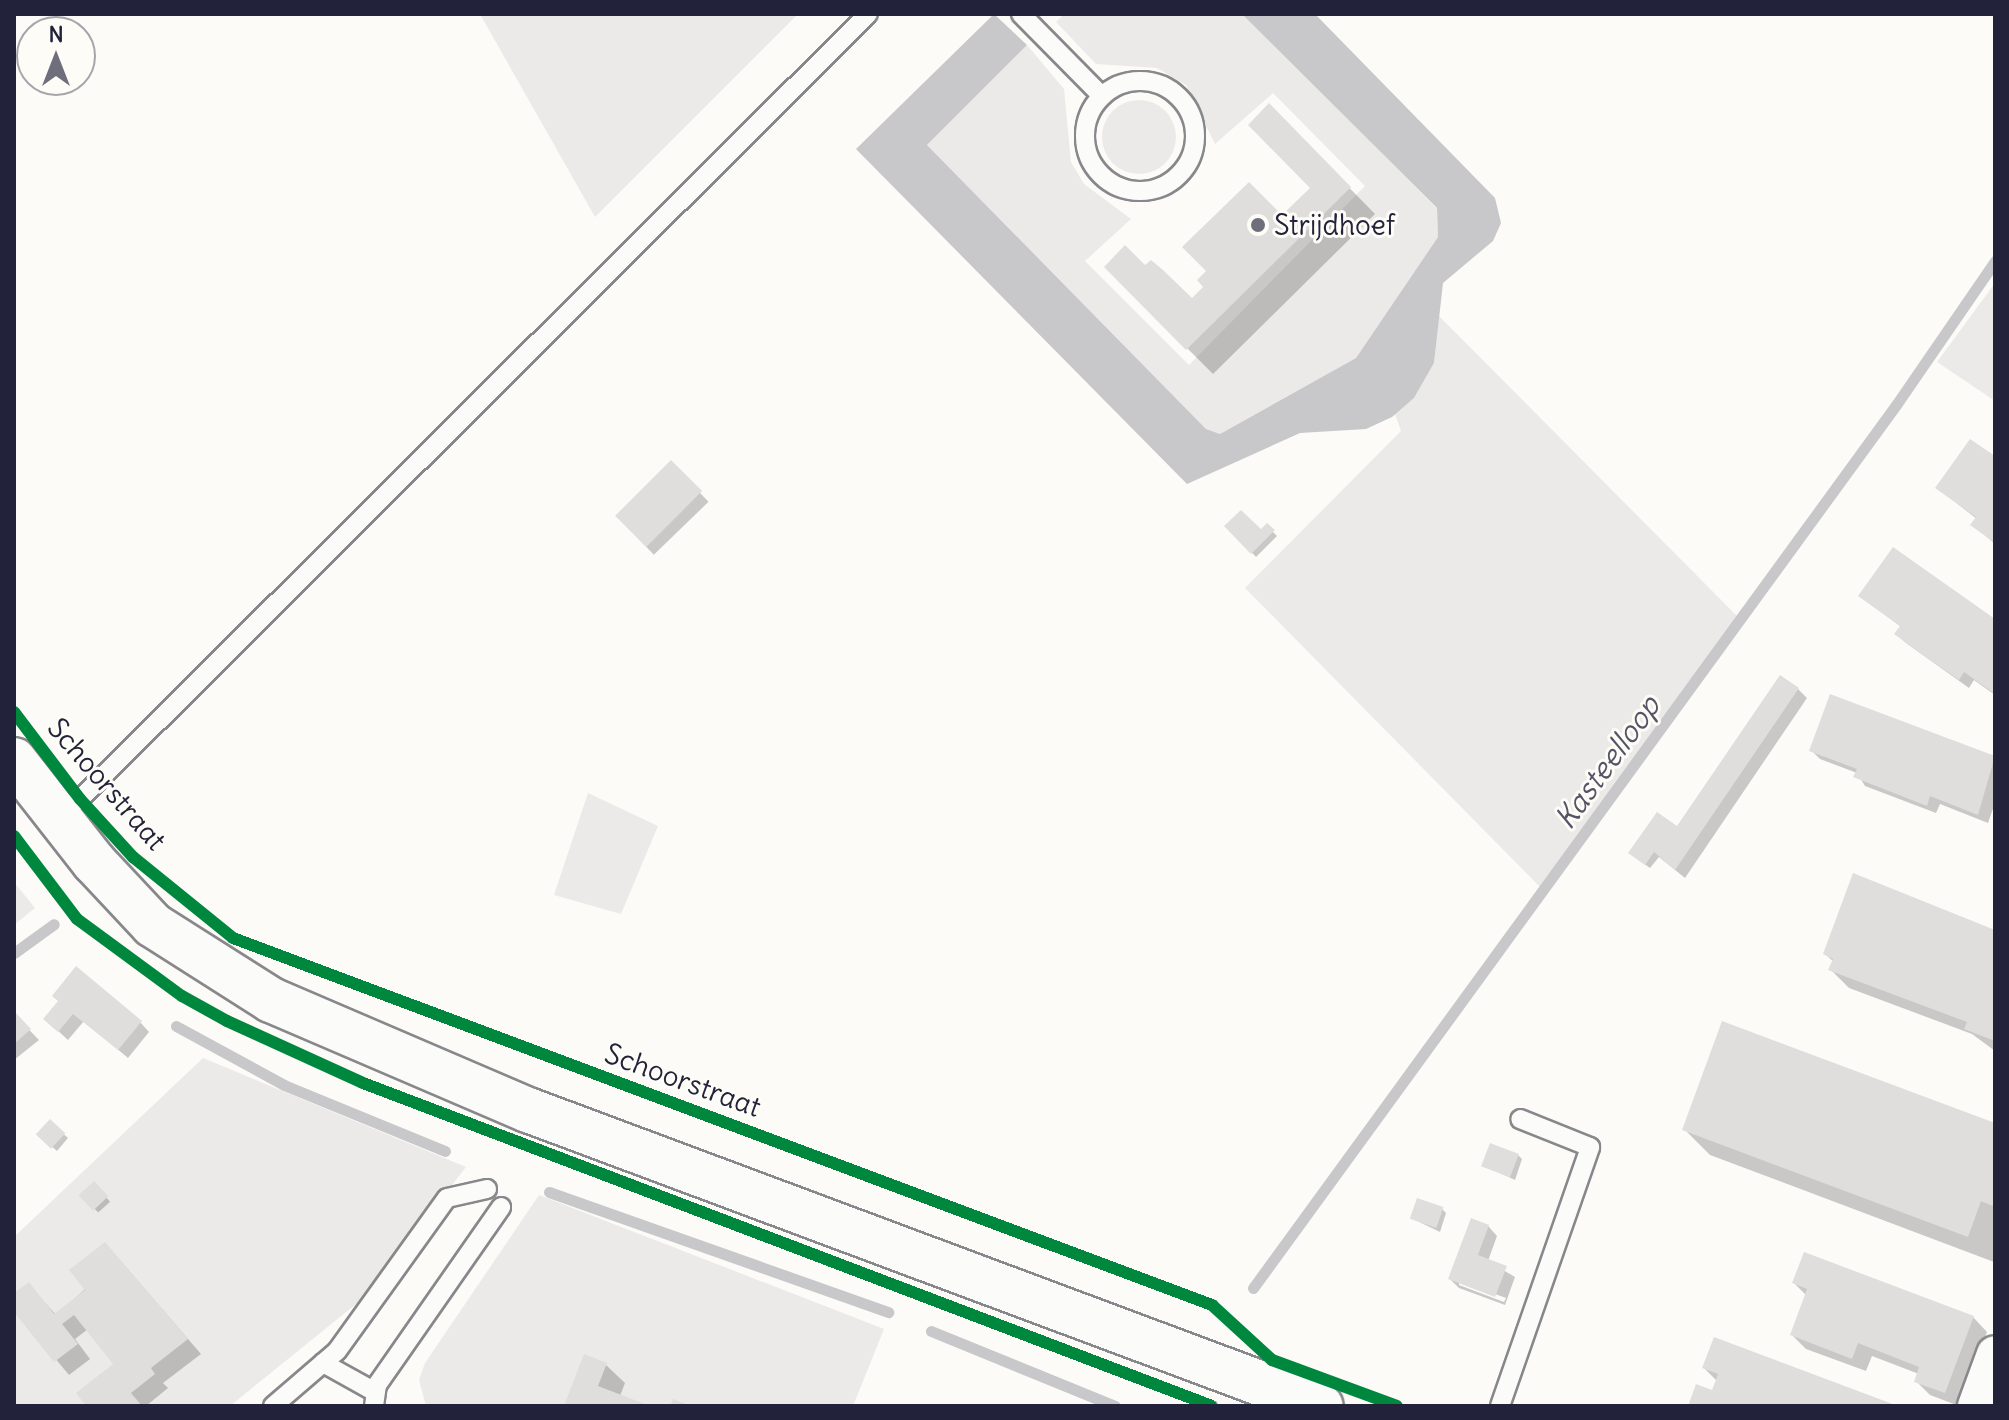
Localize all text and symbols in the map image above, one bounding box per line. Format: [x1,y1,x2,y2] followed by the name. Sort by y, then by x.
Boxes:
[16,16,96,96] north arrow
[48,20,64,48] text: N
[1274,208,1395,242] place label: Strijdhoef
[1249,216,1267,234] marker: Strijdhoef
[1547,689,1667,835] water label: Kasteelloop
[41,711,173,857] street label: Schoorstraat
[600,1036,766,1124] street label: Schoorstraat

